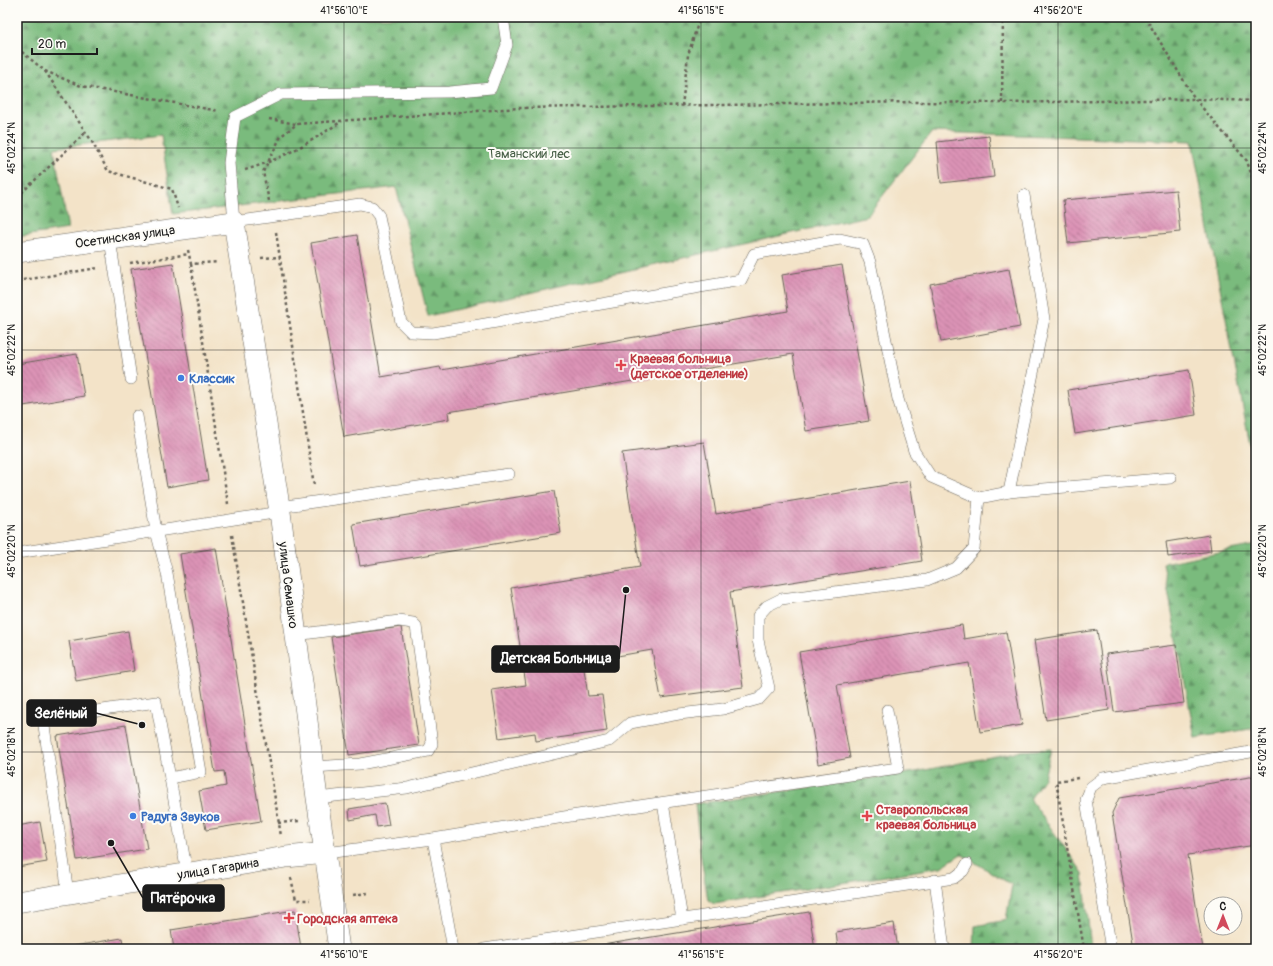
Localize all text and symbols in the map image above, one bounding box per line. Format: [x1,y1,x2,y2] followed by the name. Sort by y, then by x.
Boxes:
[320,5,368,17] text: 41°56'10"E
[678,5,724,17] text: 41°56'15"E
[1034,5,1083,17] text: 41°56'20"E
[32,30,97,56] scale bar
[38,37,67,52] text: 20 m
[6,122,18,174] text: 45°02'24"N
[1257,122,1269,174] text: 45°02'24"N
[488,146,571,162] park label: Таманский лес
[74,222,176,252] street label: Осетинская улица
[6,324,18,376] text: 45°02'22"N
[1257,324,1269,376] text: 45°02'22"N
[630,351,749,382] place label: Краевая больница (детское отделение)
[615,359,627,371] marker: Краевая больница (детское отделение)
[189,371,235,387] place label: Классик
[176,373,186,383] marker: Классик
[6,524,18,578] text: 45°02'20"N
[1257,524,1269,578] text: 45°02'20"N
[275,540,301,629] street label: улица Семашко
[492,646,619,672] callout: Детская Больница
[499,650,612,667] text: Детская Больница
[27,700,96,726] callout: Зелёный
[35,705,88,722] text: Зелёный
[6,727,18,777] text: 45°02'18"N
[1257,727,1269,777] text: 45°02'18"N
[876,802,976,833] place label: Ставропольская краевая больница
[141,809,220,825] place label: Радуга Звуков
[861,810,873,822] marker: Ставропольская краевая больница
[128,811,138,821] marker: Радуга Звуков
[175,855,260,883] street label: улица Гагарина
[143,885,224,911] callout: Пятёрочка
[151,890,216,907] text: Пятёрочка
[1203,896,1243,936] north arrow
[1220,900,1227,913] text: С
[297,911,398,927] place label: Городская аптека
[284,913,294,923] marker: Городская аптека
[320,949,368,961] text: 41°56'10"E
[678,949,724,961] text: 41°56'15"E
[1034,949,1083,961] text: 41°56'20"E

